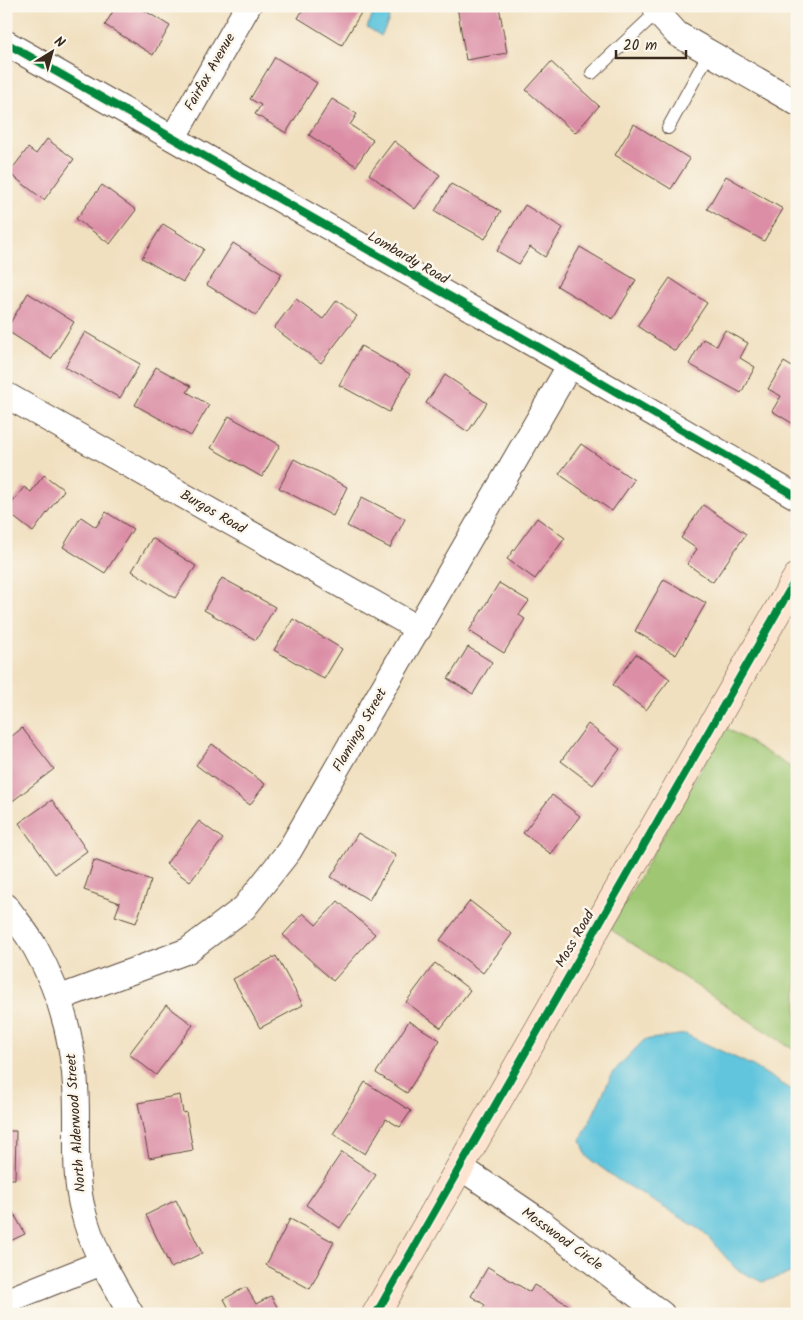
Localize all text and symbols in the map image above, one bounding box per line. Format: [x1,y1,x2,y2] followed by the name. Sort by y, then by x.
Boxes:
[28,28,78,78] north arrow
[179,28,241,115] street label: Fairfax Avenue
[616,28,686,60] scale bar
[49,31,69,54] text: N
[623,34,657,58] text: 20 m
[363,226,454,291] street label: Lombardy Road
[176,484,251,540] street label: Burgos Road
[327,684,393,776] street label: Flamingo Street
[550,905,601,972] street label: Moss Road
[60,1052,92,1193] street label: North Alderwood Street
[517,1202,608,1277] street label: Mosswood Circle

